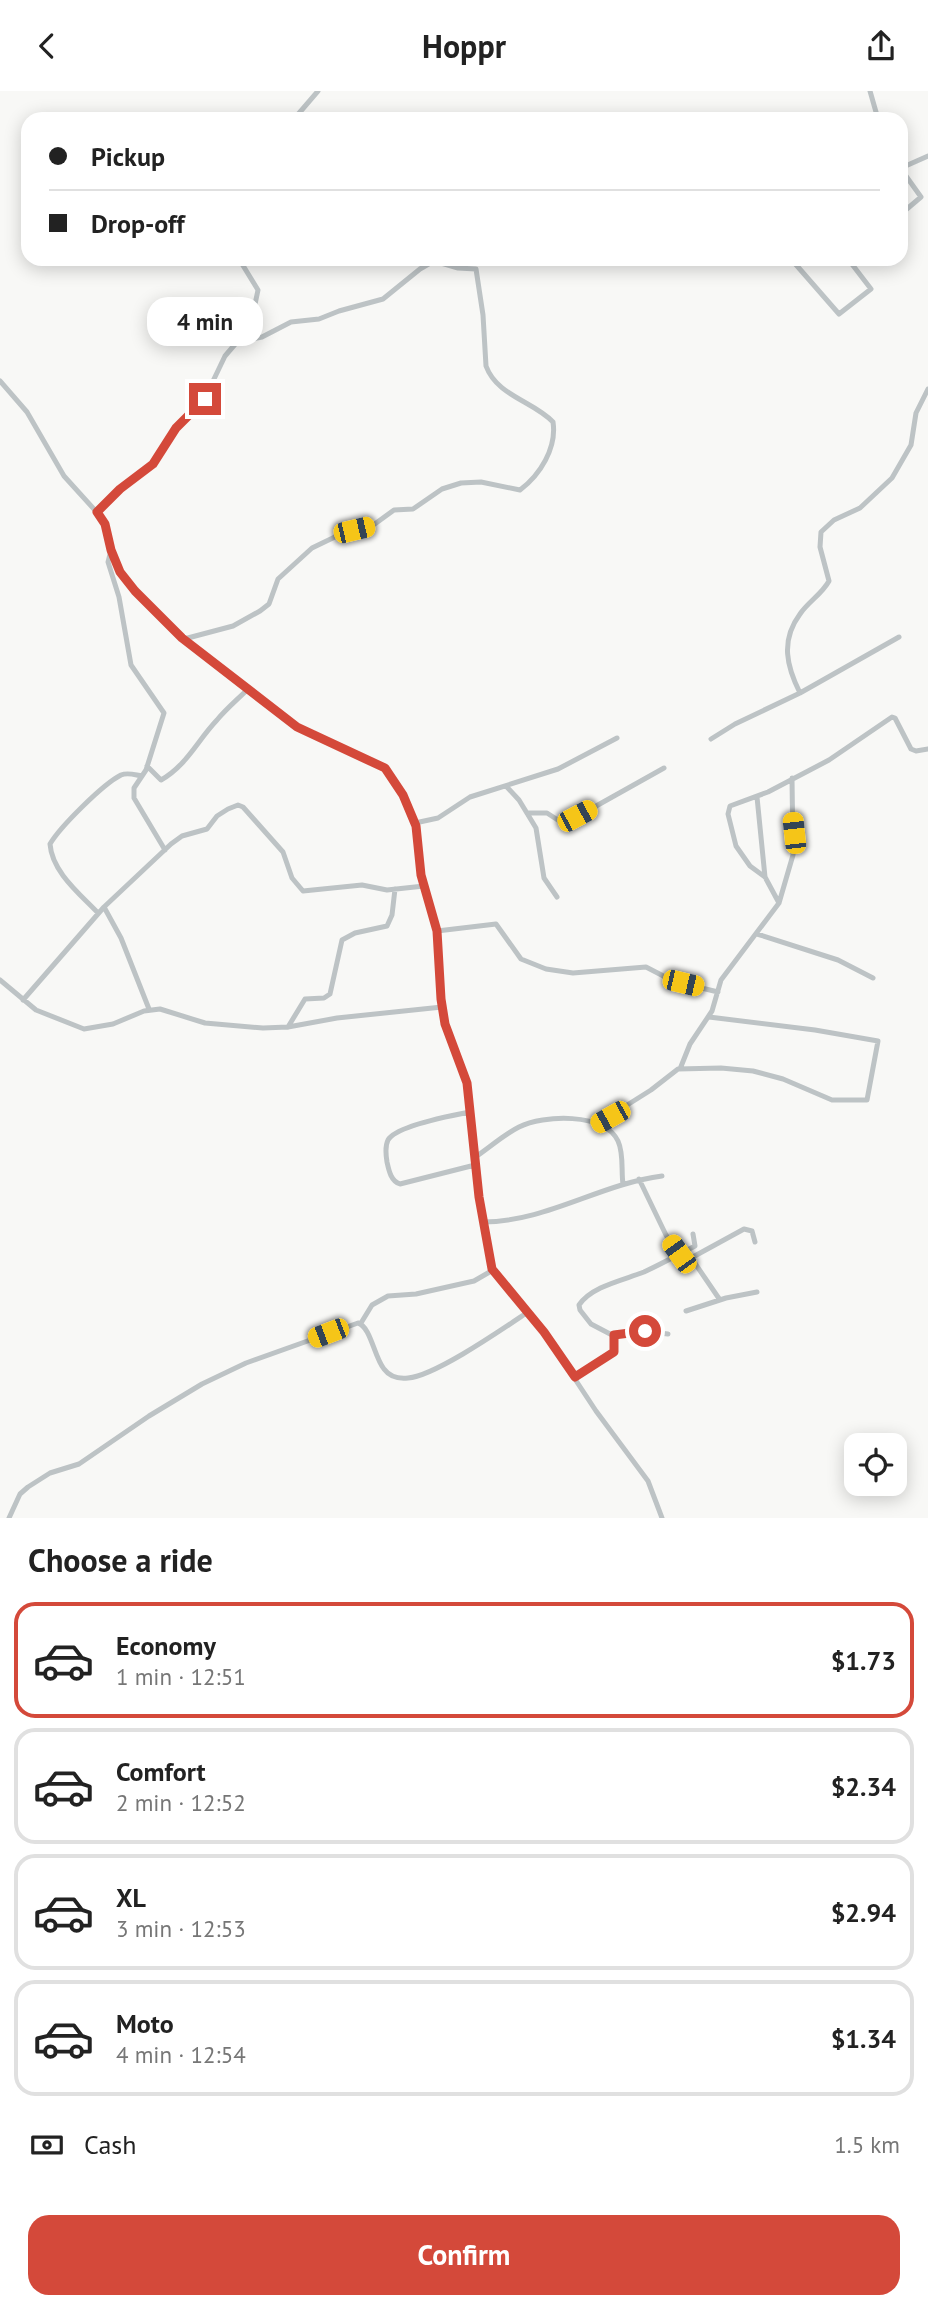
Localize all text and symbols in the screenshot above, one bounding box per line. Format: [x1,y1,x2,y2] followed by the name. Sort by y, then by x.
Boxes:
[422,25,506,67] text: Hoppr
[28,27,66,65] icon: back
[862,27,900,65] icon: share
[91,140,165,173] text: Pickup
[91,207,185,240] text: Drop-off
[147,297,263,347] callout: 4 min
[177,307,233,336] text: 4 min
[189,383,221,415] route end
[332,515,377,545] car
[554,797,601,835] car
[782,811,807,855] car
[661,968,706,998] car
[587,1098,634,1136] car
[659,1231,700,1277] car
[629,1315,661,1347] route start
[305,1316,352,1350] car
[844,1433,907,1496] map controls
[844,1433,907,1496] button: locate
[28,1539,213,1581] text: Choose a ride
[32,1629,95,1692] icon: car
[116,1629,216,1662] text: Economy
[831,1644,896,1677] text: $1.73
[116,1662,246,1691] text: 1 min · 12:51
[32,1755,95,1818] icon: car
[116,1755,206,1788] text: Comfort
[831,1770,896,1803] text: $2.34
[116,1788,246,1817] text: 2 min · 12:52
[32,1881,95,1944] icon: car
[116,1881,146,1914] text: XL
[831,1896,896,1929] text: $2.94
[116,1914,246,1943] text: 3 min · 12:53
[32,2007,95,2070] icon: car
[116,2007,174,2040] text: Moto
[831,2022,896,2055] text: $1.34
[116,2040,246,2069] text: 4 min · 12:54
[28,2126,66,2164] icon: cash
[84,2128,136,2161] text: Cash
[834,2130,900,2159] text: 1.5 km
[28,2215,900,2295] button: Confirm

